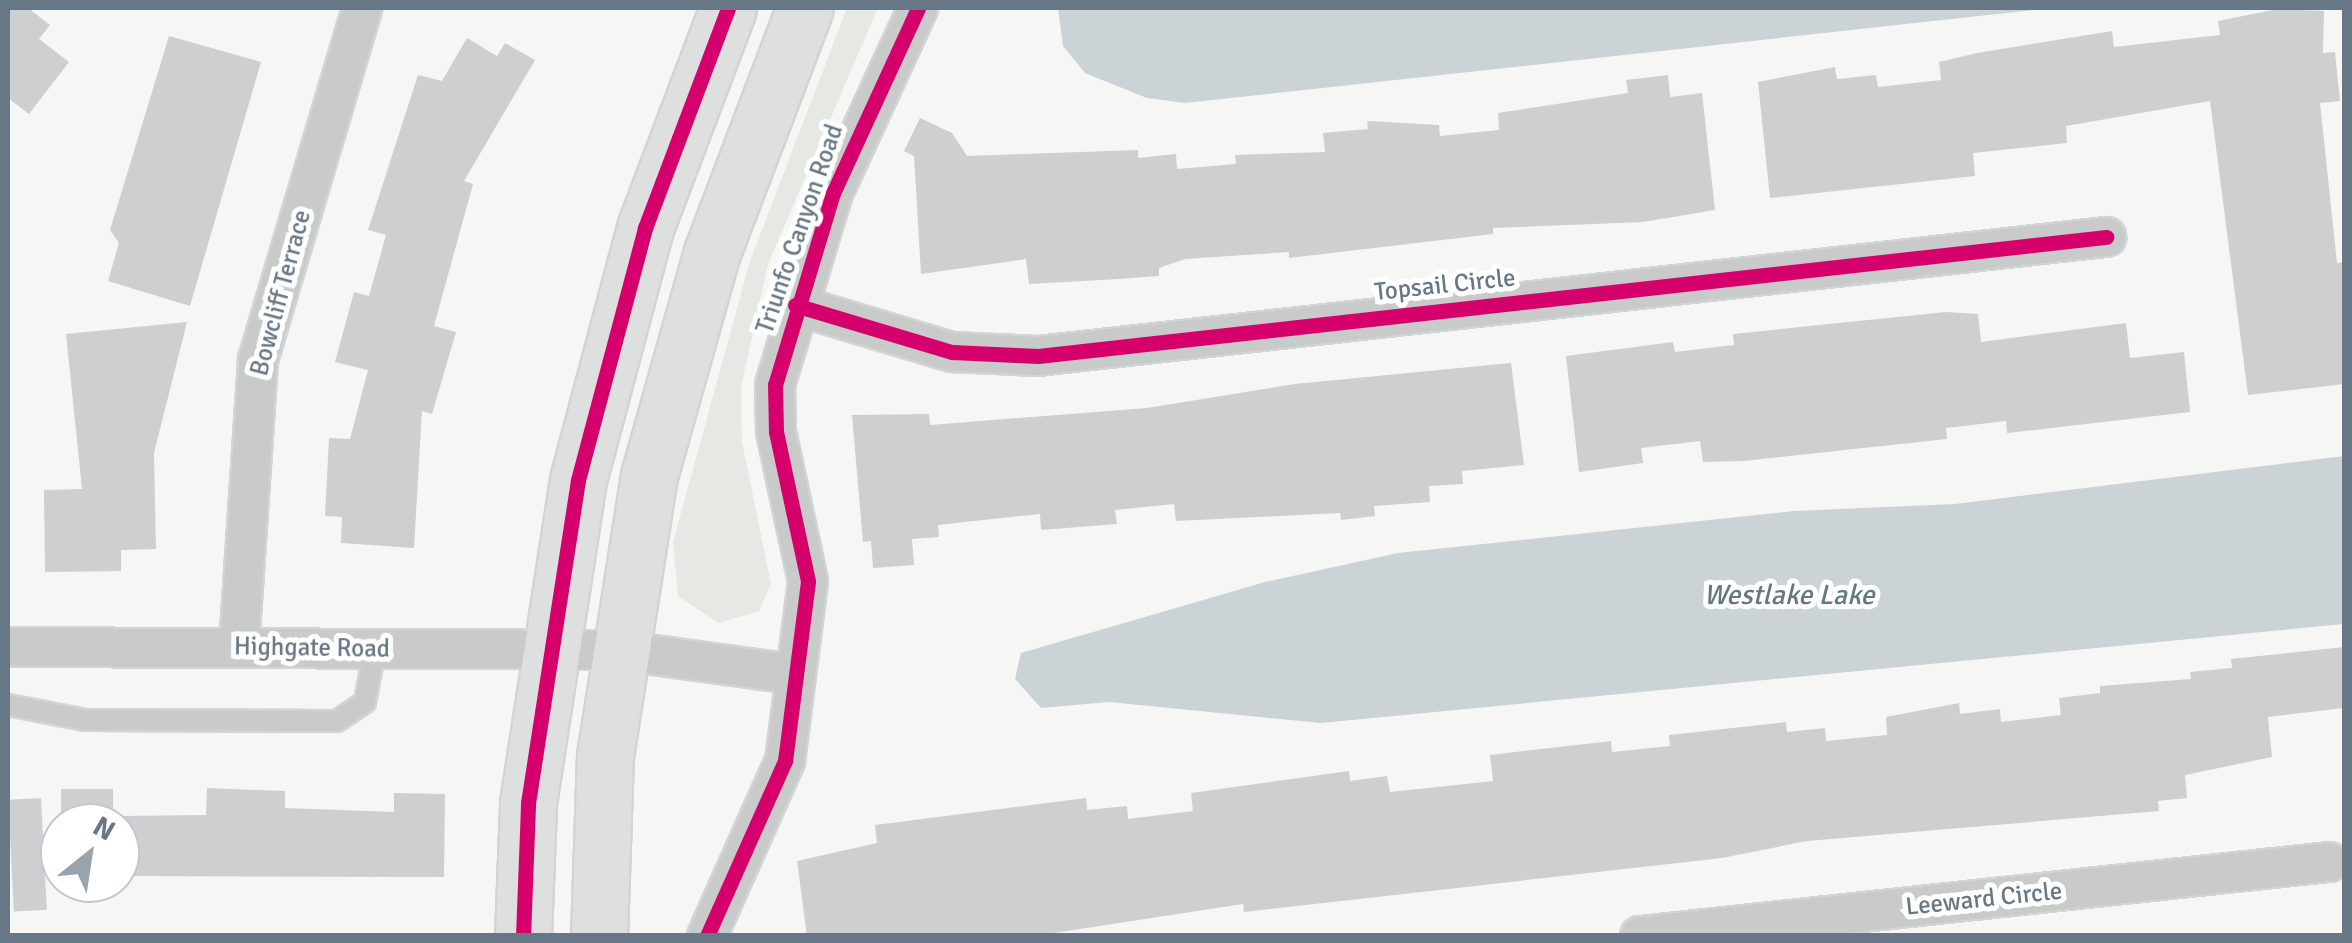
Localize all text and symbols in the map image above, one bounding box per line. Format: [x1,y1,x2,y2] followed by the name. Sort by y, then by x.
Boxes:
[750,120,850,338] street label: Triunfo Canyon Road
[244,207,318,379] street label: Bowcliff Terrace
[1373,263,1517,307] street label: Topsail Circle
[1704,578,1874,612] water label: Westlake Lake
[234,632,390,664] street label: Highgate Road
[40,803,140,903] north arrow
[87,809,121,848] text: N
[1904,876,2064,922] street label: Leeward Circle

